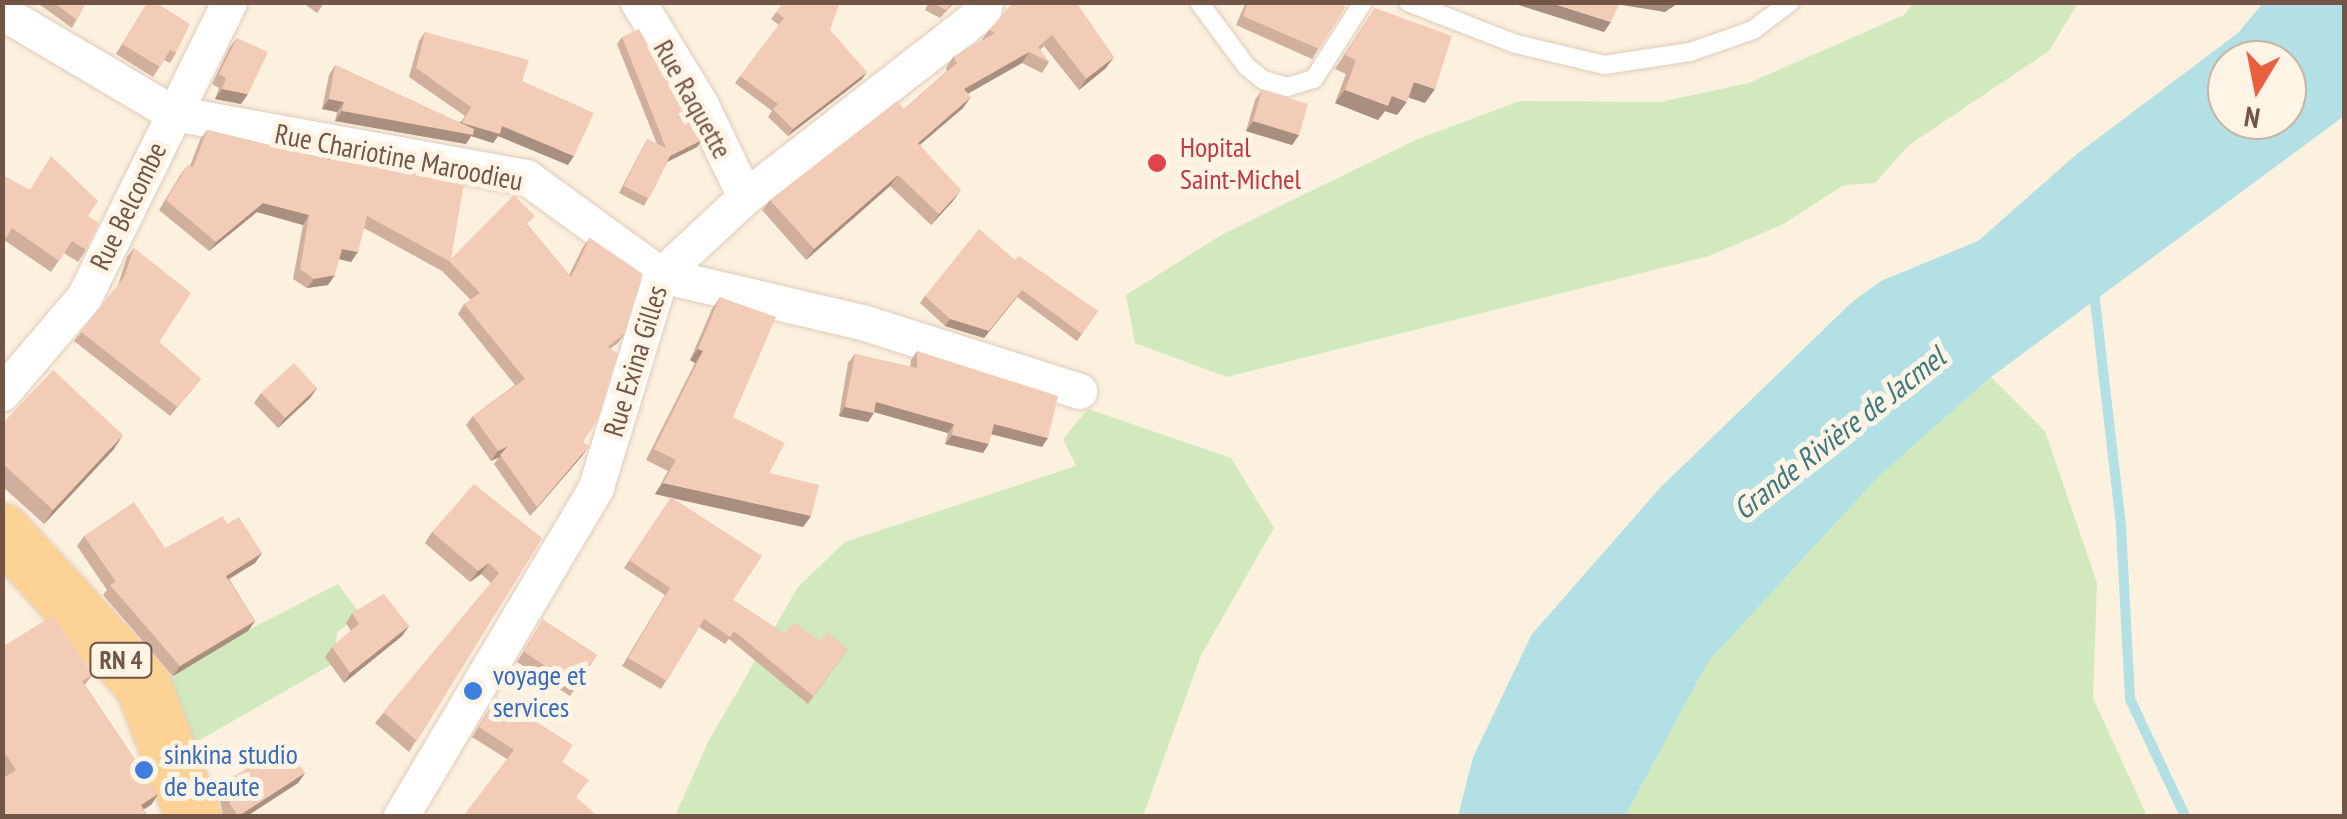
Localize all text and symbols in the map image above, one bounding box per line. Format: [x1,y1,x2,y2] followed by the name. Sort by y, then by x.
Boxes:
[647,34,739,164] street label: Rue Raquette
[2207,40,2307,140] north arrow
[2241,99,2263,138] text: N
[272,116,526,198] street label: Rue Chariotine Maroodieu
[1180,130,1301,196] place label: Hopital Saint-Michel
[83,137,173,275] street label: Rue Belcombe
[1144,150,1170,176] marker: Hopital Saint-Michel
[596,281,674,441] street label: Rue Exina Gilles
[1726,339,1952,527] water label: Grande Rivière de Jacmel
[88,640,154,680] road number: RN 4
[493,658,586,724] place label: voyage et services
[462,680,484,702] marker: voyage et services
[164,737,298,803] place label: sinkina studio de beaute
[133,759,155,781] marker: sinkina studio de beaute

